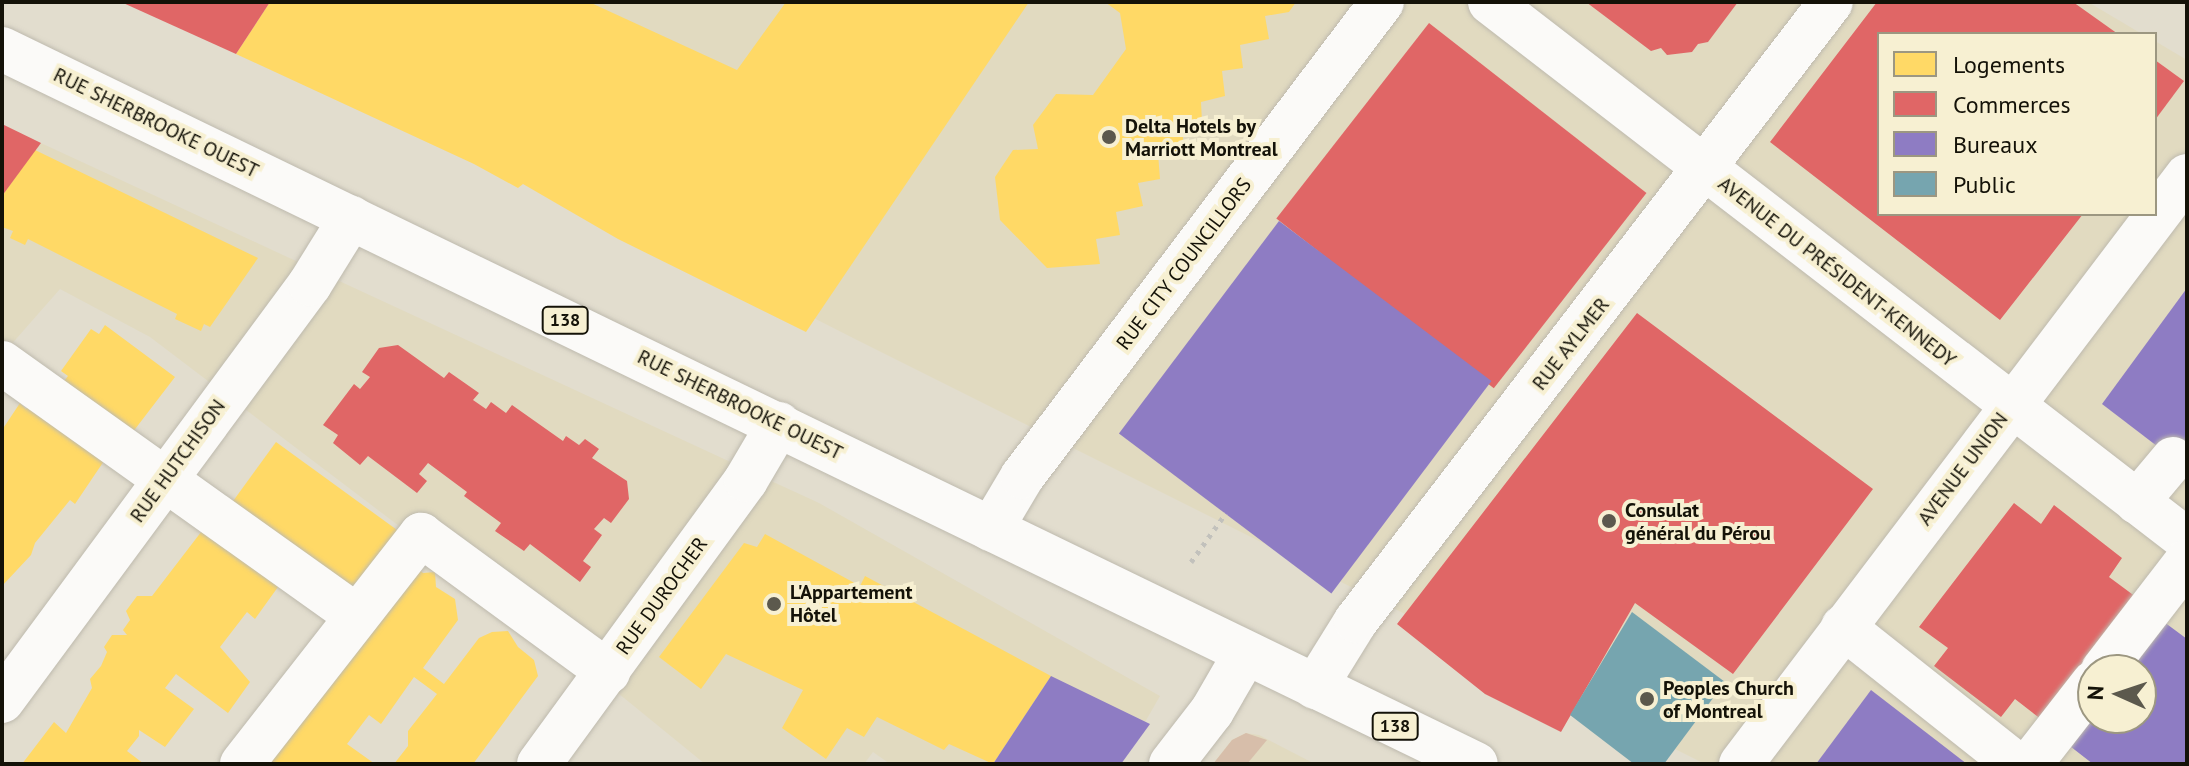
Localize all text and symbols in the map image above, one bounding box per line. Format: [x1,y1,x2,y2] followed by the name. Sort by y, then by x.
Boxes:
[1877,32,2157,216] legend
[1953,49,2065,80] text: Logements
[50,63,262,183] street label: RUE SHERBROOKE OUEST
[1953,89,2071,120] text: Commerces
[1125,114,1278,161] place label: Delta Hotels by Marriott Montreal
[1100,128,1118,146] marker: Delta Hotels by Marriott Montreal
[1953,129,2038,160] text: Bureaux
[1953,169,2016,200] text: Public
[1713,172,1961,372] street label: AVENUE DU PRÉSIDENT-KENNEDY
[1111,173,1257,355] street label: RUE CITY COUNCILLORS
[1527,293,1615,395] street label: RUE AYLMER
[541,306,589,334] road number: 138
[634,345,846,465] street label: RUE SHERBROOKE OUEST
[125,395,231,527] street label: RUE HUTCHISON
[1913,408,2013,530] street label: AVENUE UNION
[1625,498,1771,545] place label: Consulat général du Pérou
[1600,512,1618,530] marker: Consulat général du Pérou
[611,533,713,659] street label: RUE DUROCHER
[790,580,912,627] place label: L'Appartement Hôtel
[765,595,783,613] marker: L'Appartement Hôtel
[2077,654,2157,734] north arrow
[1663,676,1794,723] place label: Peoples Church of Montreal
[2081,685,2109,701] text: N
[1638,690,1656,708] marker: Peoples Church of Montreal
[1371,712,1419,740] road number: 138

